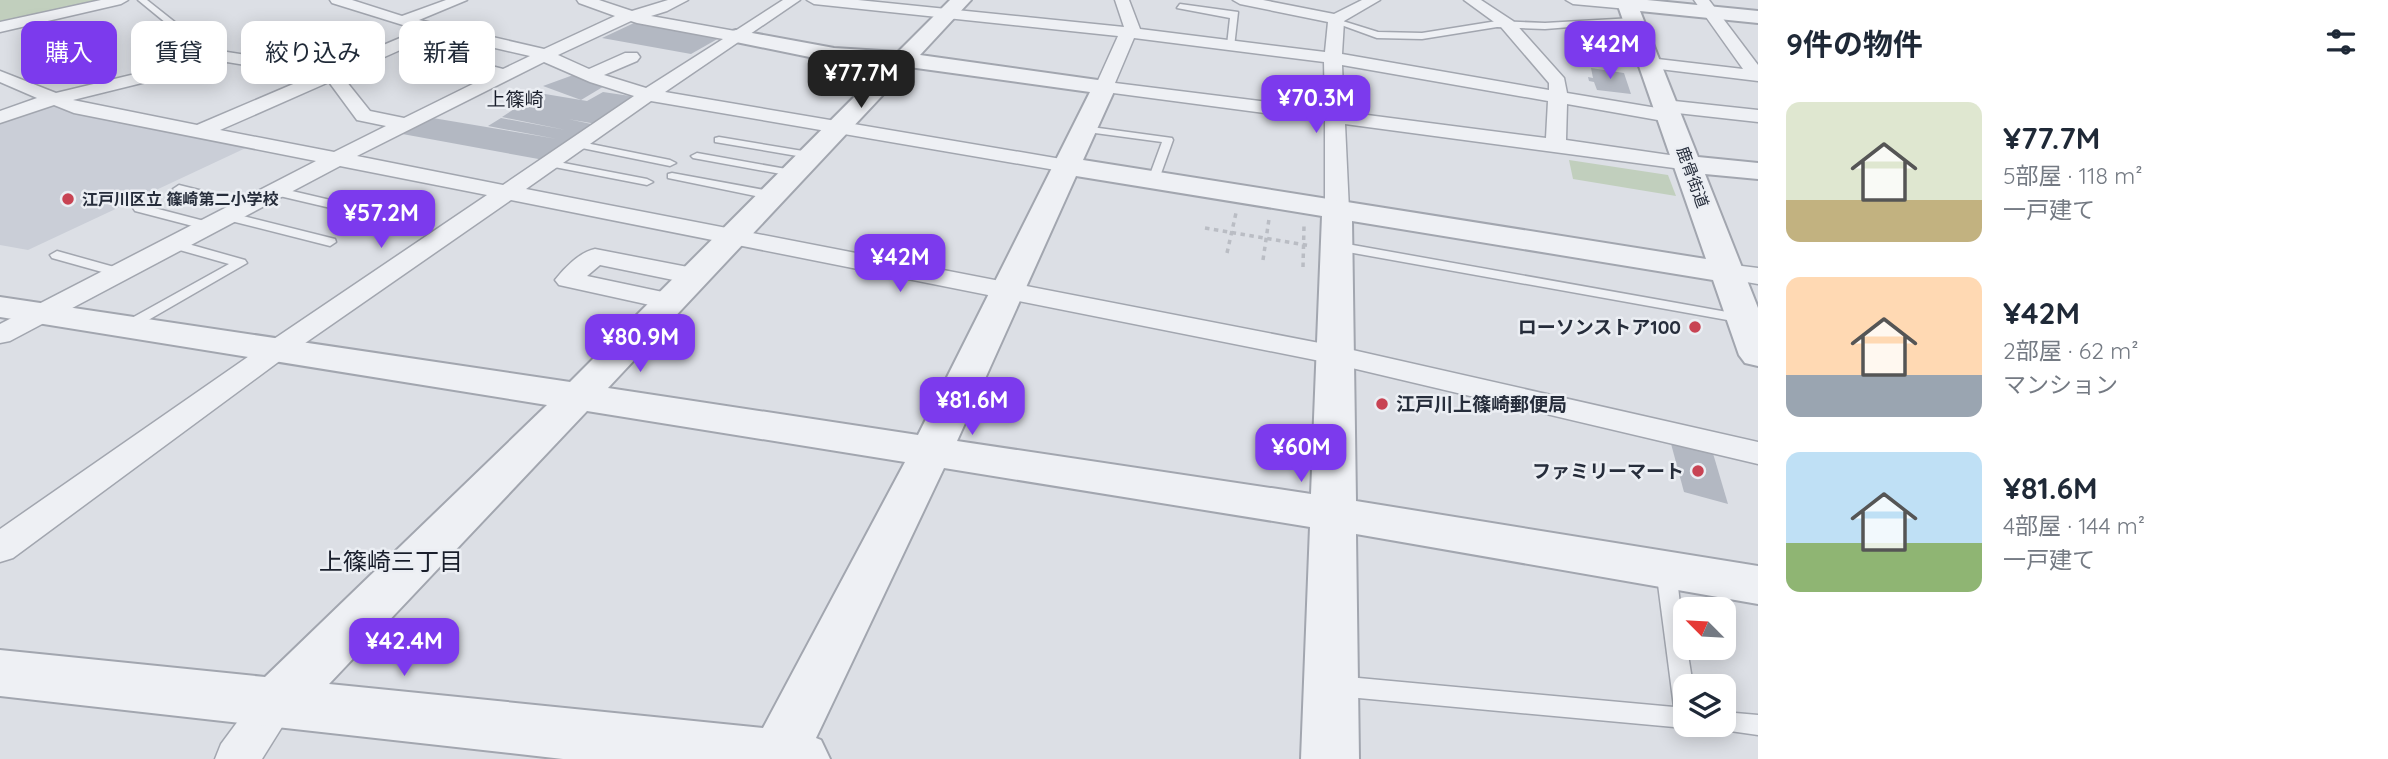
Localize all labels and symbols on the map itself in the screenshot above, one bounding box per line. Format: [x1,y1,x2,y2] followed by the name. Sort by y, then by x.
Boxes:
[1569,22,1651,81] pin: ¥42M
[804,50,918,110] pin: ¥77.7M
[1259,76,1373,135] pin: ¥70.3M
[486,87,544,111] district label: 上篠崎
[1673,144,1713,210] street label: 鹿骨街道
[82,189,278,209] place label: 江戸川区立 篠崎第二小学校
[324,190,438,250] pin: ¥57.2M
[60,191,76,207] marker: 江戸川区立 篠崎第二小学校
[859,234,941,294] pin: ¥42M
[583,314,697,374] pin: ¥80.9M
[1518,315,1681,339] place label: ローソンストア100
[1687,319,1703,335] marker: ローソンストア100
[915,378,1029,437] pin: ¥81.6M
[1396,392,1567,416] place label: 江戸川上篠崎郵便局
[1374,396,1390,412] marker: 江戸川上篠崎郵便局
[1260,424,1342,484] pin: ¥60M
[1532,459,1684,483] place label: ファミリーマート
[1690,463,1706,479] marker: ファミリーマート
[319,546,463,576] district label: 上篠崎三丁目
[1673,597,1736,660] north arrow
[347,618,461,678] pin: ¥42.4M

